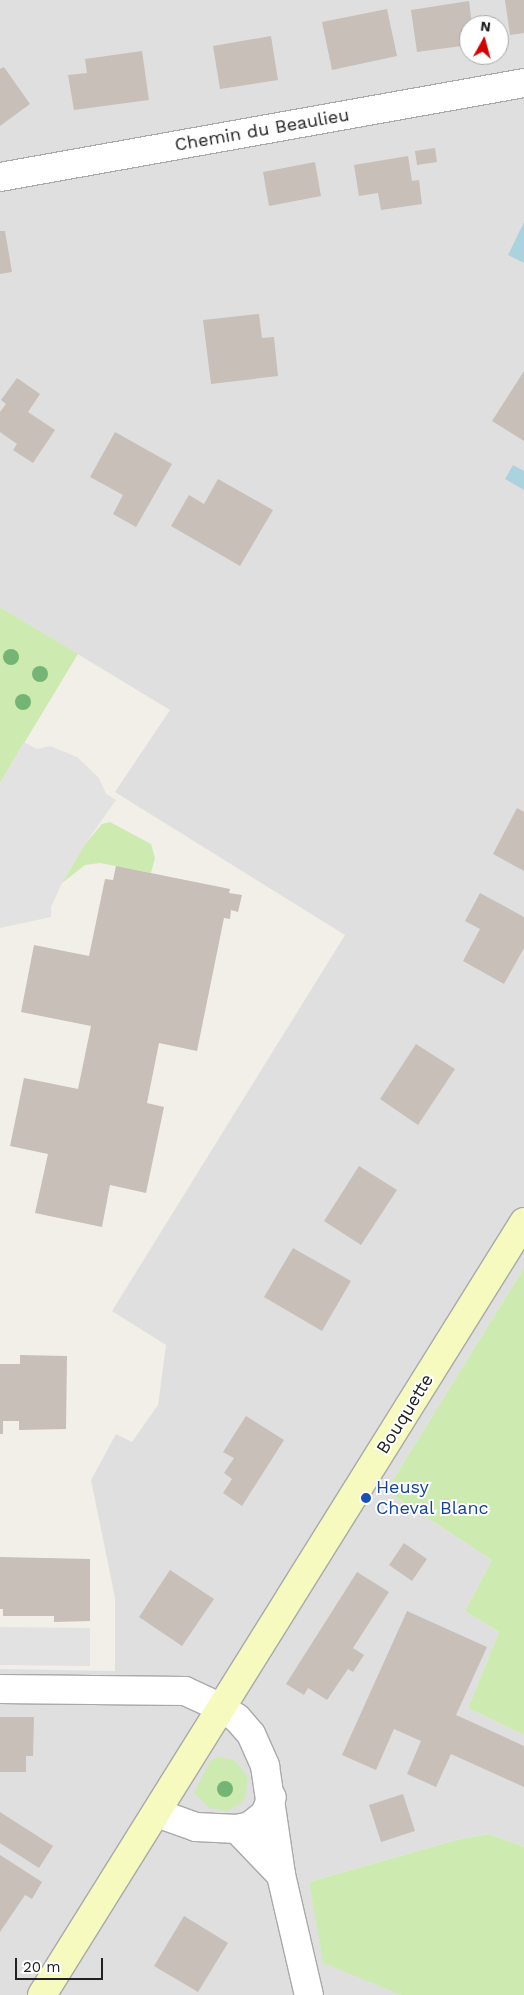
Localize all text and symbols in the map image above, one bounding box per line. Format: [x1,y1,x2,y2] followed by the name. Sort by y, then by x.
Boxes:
[459,15,509,65] north arrow
[480,18,492,35] text: N
[173,104,351,156] street label: Chemin du Beaulieu
[372,1370,438,1458] street label: Bouquette
[376,1477,489,1520] place label: Heusy Cheval Blanc
[360,1492,372,1504] marker: Heusy Cheval Blanc
[18,1948,105,1980] scale bar
[23,1958,61,1976] text: 20 m

